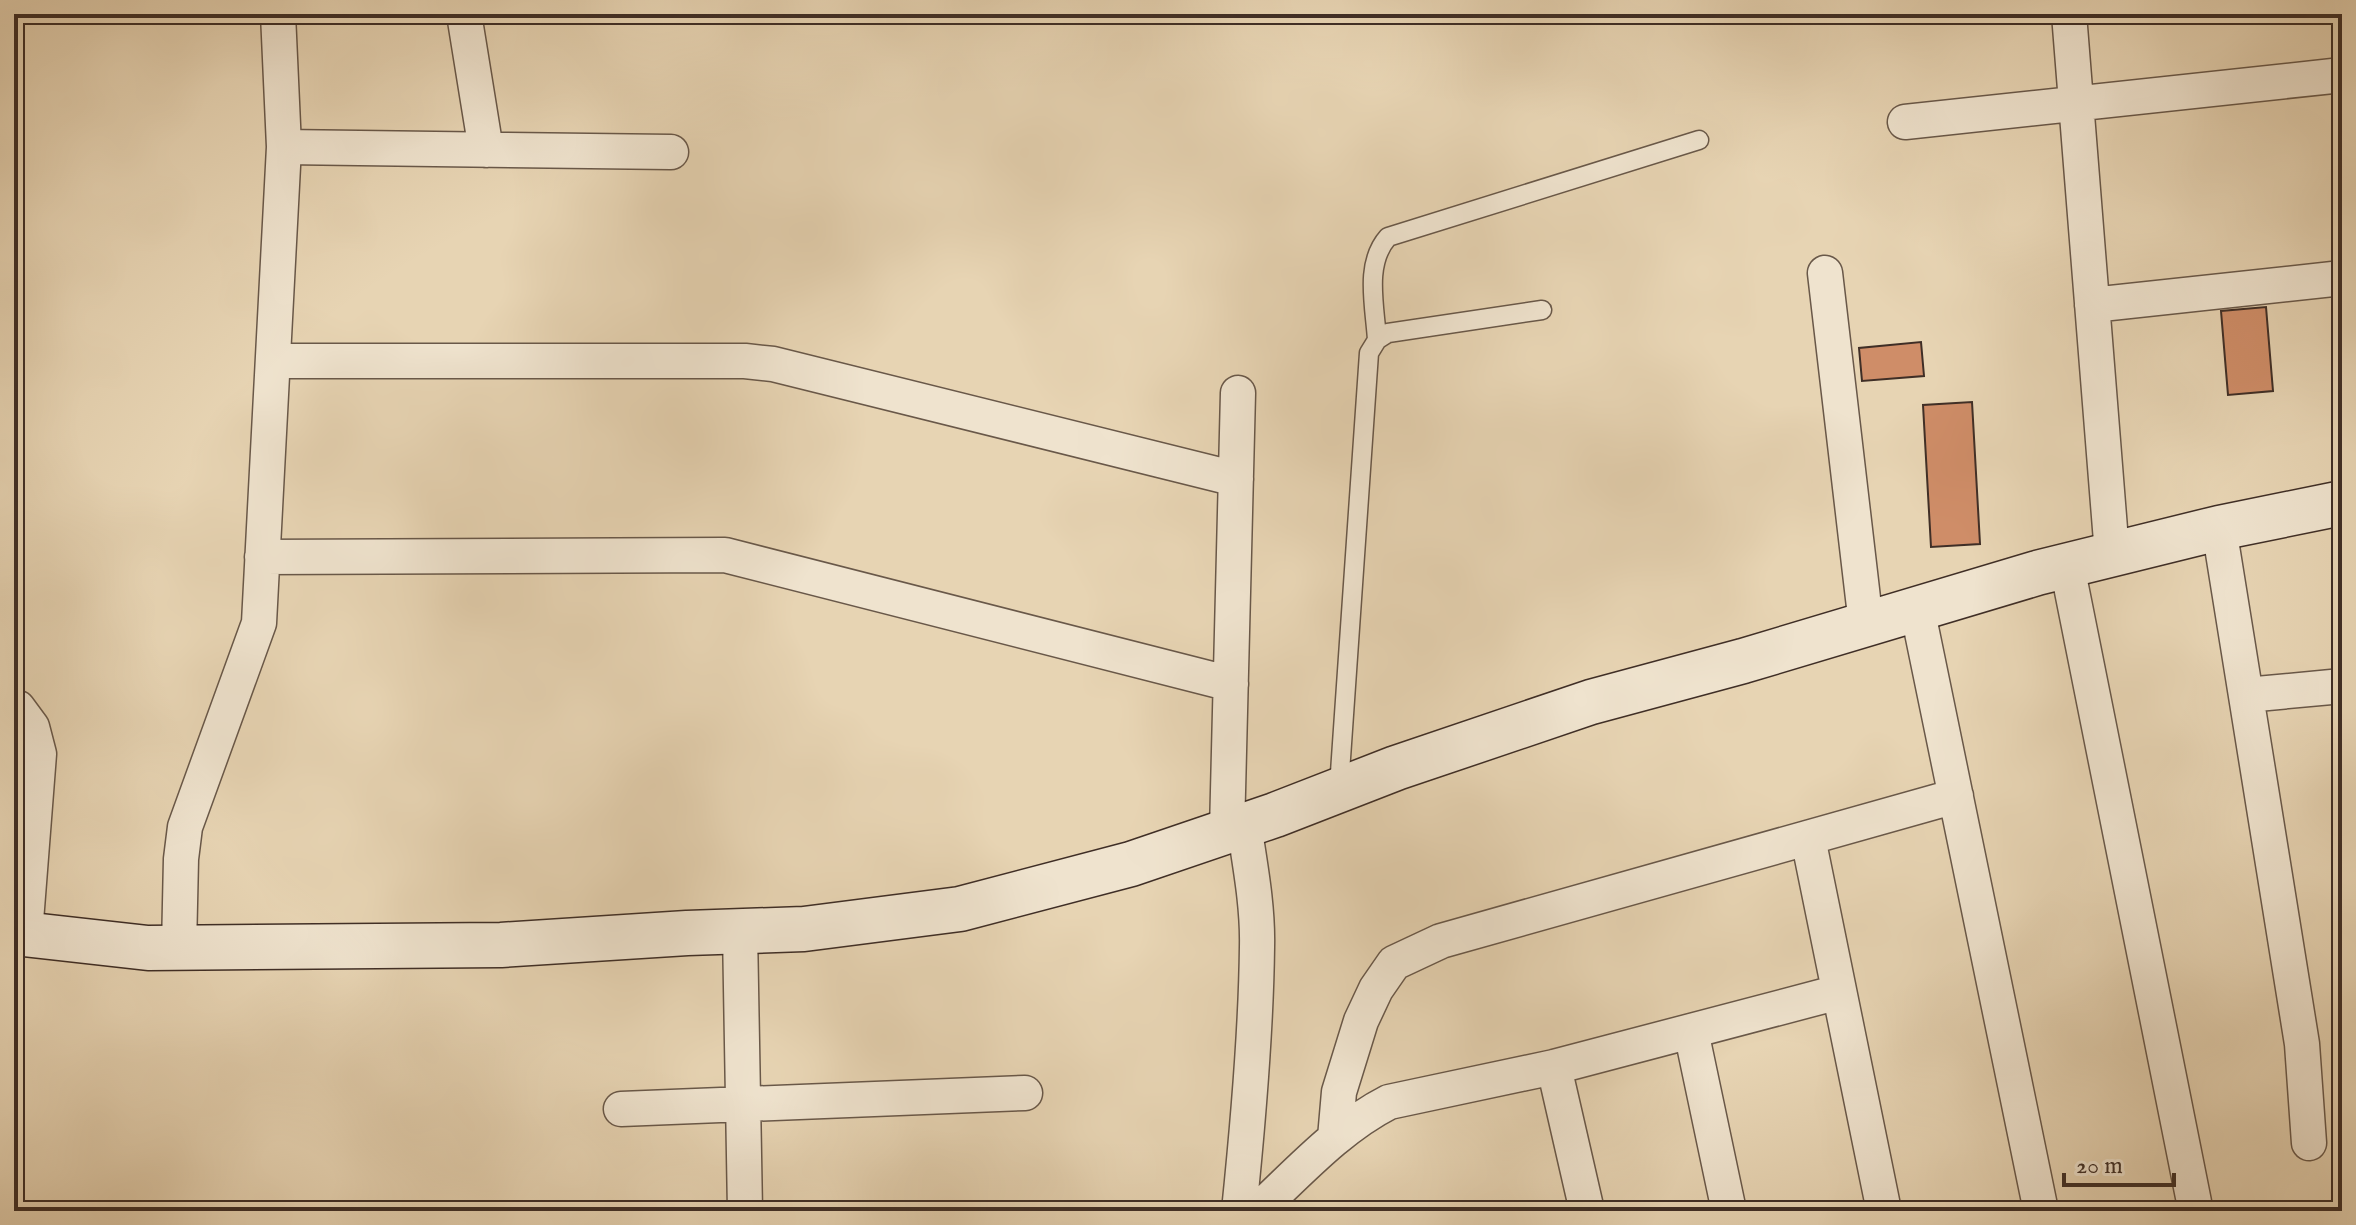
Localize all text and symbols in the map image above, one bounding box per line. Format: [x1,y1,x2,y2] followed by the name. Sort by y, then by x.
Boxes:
[2064,1137,2174,1187] scale bar
[2076,1151,2123,1182] text: 20 m

